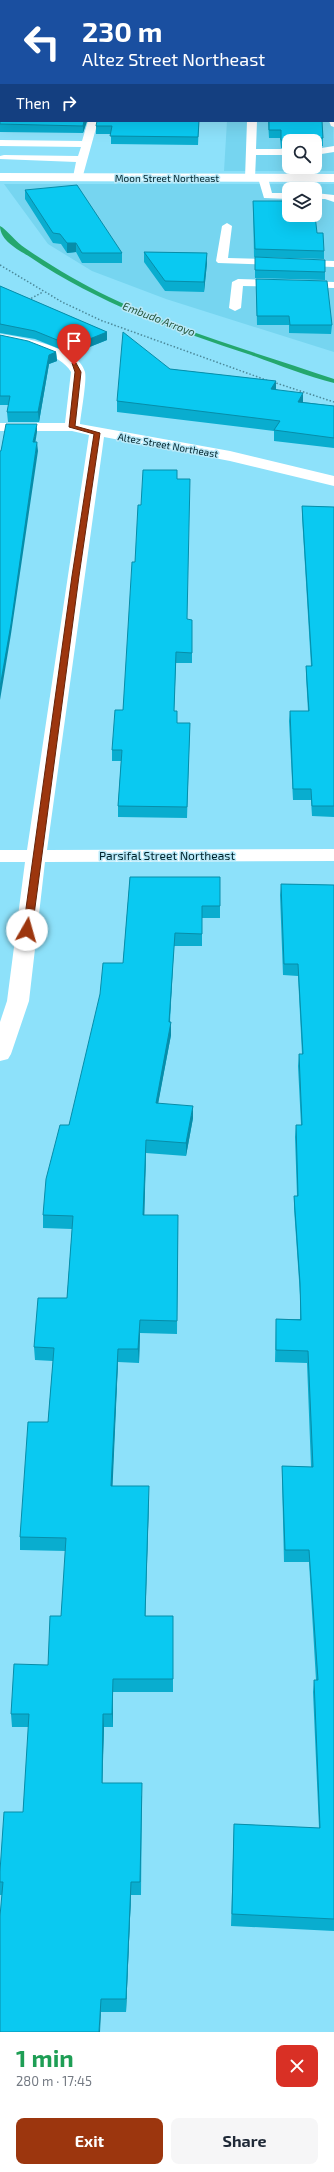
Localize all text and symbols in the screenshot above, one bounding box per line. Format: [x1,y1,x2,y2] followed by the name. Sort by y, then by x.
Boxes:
[82,14,163,48] text: 230 m
[16,16,68,68] icon: left
[82,48,265,70] text: Altez Street Northeast
[58,92,80,114] icon: right
[16,94,50,112] text: Then
[282,134,322,222] map controls
[282,134,322,174] button: search
[115,172,219,184] street label: Moon Street Northeast
[282,182,322,222] button: layers
[121,299,197,339] water label: Embudo Arroyo
[57,324,91,365] pin
[63,330,85,352] icon: arrive
[117,430,219,460] street label: Altez Street Northeast
[99,848,235,862] street label: Parsifal Street Northeast
[6,909,48,951] position arrow
[16,2043,74,2072] text: 1 min
[276,2045,318,2087] button: close
[16,2073,92,2089] text: 280 m · 17:45
[16,2118,163,2164] button: Exit
[171,2118,318,2164] button: Share

